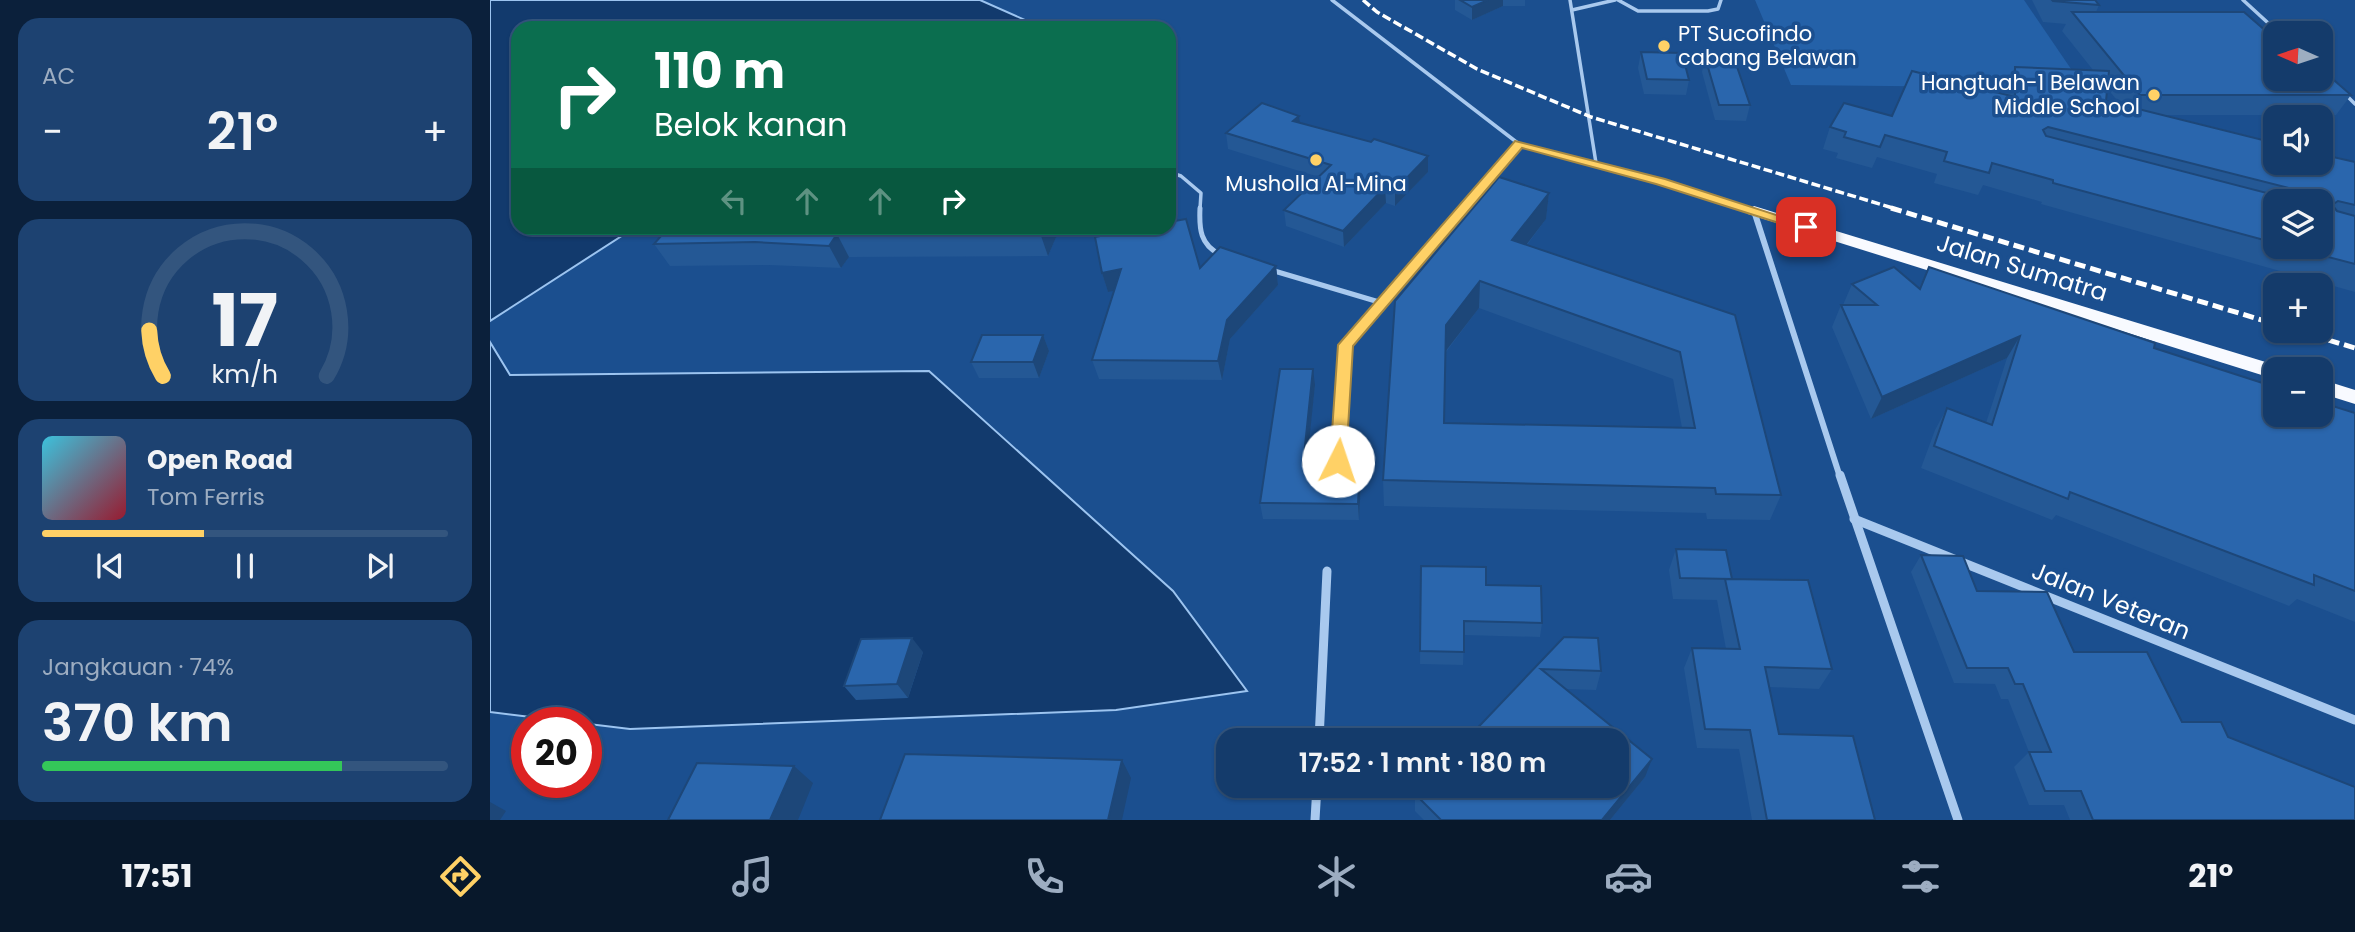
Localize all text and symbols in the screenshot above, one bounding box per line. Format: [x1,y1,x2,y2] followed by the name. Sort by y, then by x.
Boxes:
[1678,19,1857,72] place label: PT Sucofindo cabang Belawan
[2263,21,2333,91] north arrow
[2263,21,2333,427] map controls
[654,37,785,105] text: 110 m
[1656,38,1672,54] marker: PT Sucofindo cabang Belawan
[539,49,630,140] icon: right
[42,60,75,92] text: AC
[1921,68,2140,121] place label: Hangtuah-1 Belawan Middle School
[2146,87,2162,103] marker: Hangtuah-1 Belawan Middle School
[207,95,278,168] text: 21°
[654,102,848,147] text: Belok kanan
[42,105,63,158] text: −
[422,105,448,158] text: +
[2263,105,2333,175] button: sound
[1308,152,1324,168] marker: Musholla Al-Mina
[1225,169,1407,198] place label: Musholla Al-Mina
[715,182,753,220] icon: left
[788,182,826,220] icon: ahead
[861,182,899,220] icon: ahead
[934,182,972,220] icon: right
[2263,189,2333,259] button: layers
[1776,197,1836,257] pin
[1787,208,1825,246] icon: arrive
[1933,226,2112,309] street label: Jalan Sumatra
[212,270,278,371] text: 17
[2263,273,2333,343] button: +
[212,357,278,392] text: km/h
[2263,357,2333,427] button: −
[1301,424,1375,498] position arrow
[147,442,293,478] text: Open Road
[147,481,265,513] text: Tom Ferris
[91,547,129,585] icon: previous
[226,547,264,585] icon: pause
[361,547,399,585] icon: next
[2027,554,2195,647] street label: Jalan Veteran
[42,651,234,683] text: Jangkauan · 74%
[42,686,232,759] text: 370 km
[511,707,602,798] speed limit sign: 20
[1299,745,1546,781] text: 17:52 · 1 mnt · 180 m
[436,852,485,901] icon: directions
[728,852,777,901] icon: music
[1020,852,1069,901] icon: phone
[1312,852,1361,901] icon: climate
[1604,852,1653,901] icon: car
[1896,852,1945,901] icon: filters
[122,853,193,898] text: 17:51
[2188,853,2233,898] text: 21°

